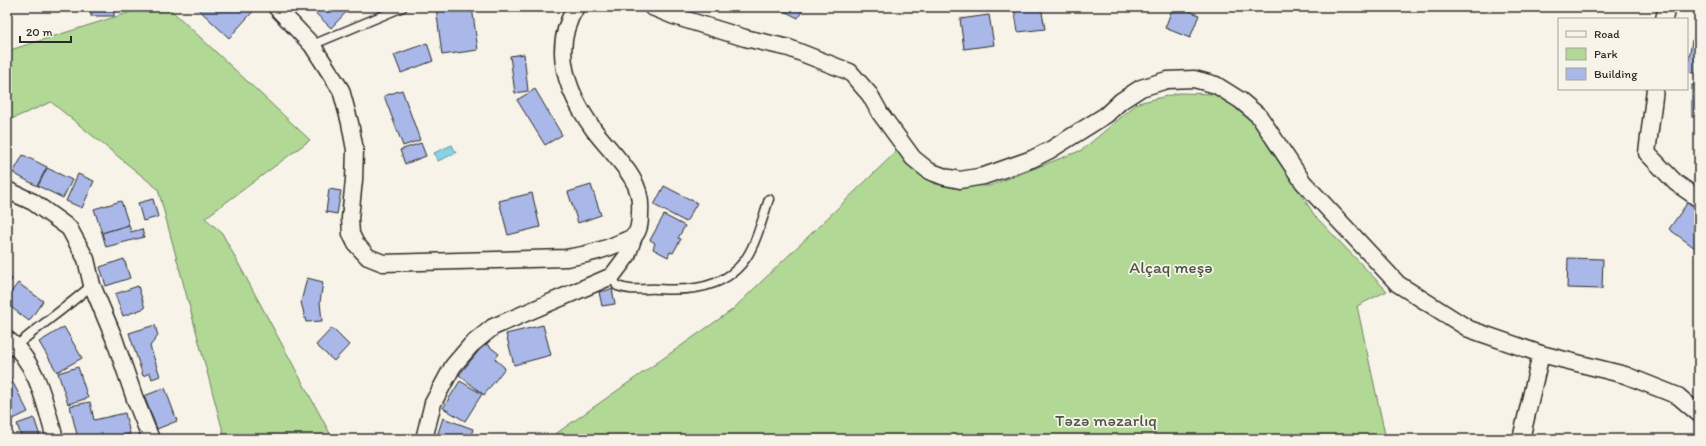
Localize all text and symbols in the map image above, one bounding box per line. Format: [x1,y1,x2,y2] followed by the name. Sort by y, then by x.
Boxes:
[20,18,71,44] scale bar
[1558,18,1688,90] legend
[26,25,53,39] text: 20 m
[1594,27,1620,41] text: Road
[1594,47,1618,61] text: Park
[1594,67,1638,81] text: Building
[1129,257,1213,277] park label: Alçaq meşə
[1055,410,1157,430] park label: Təzə məzarlıq

